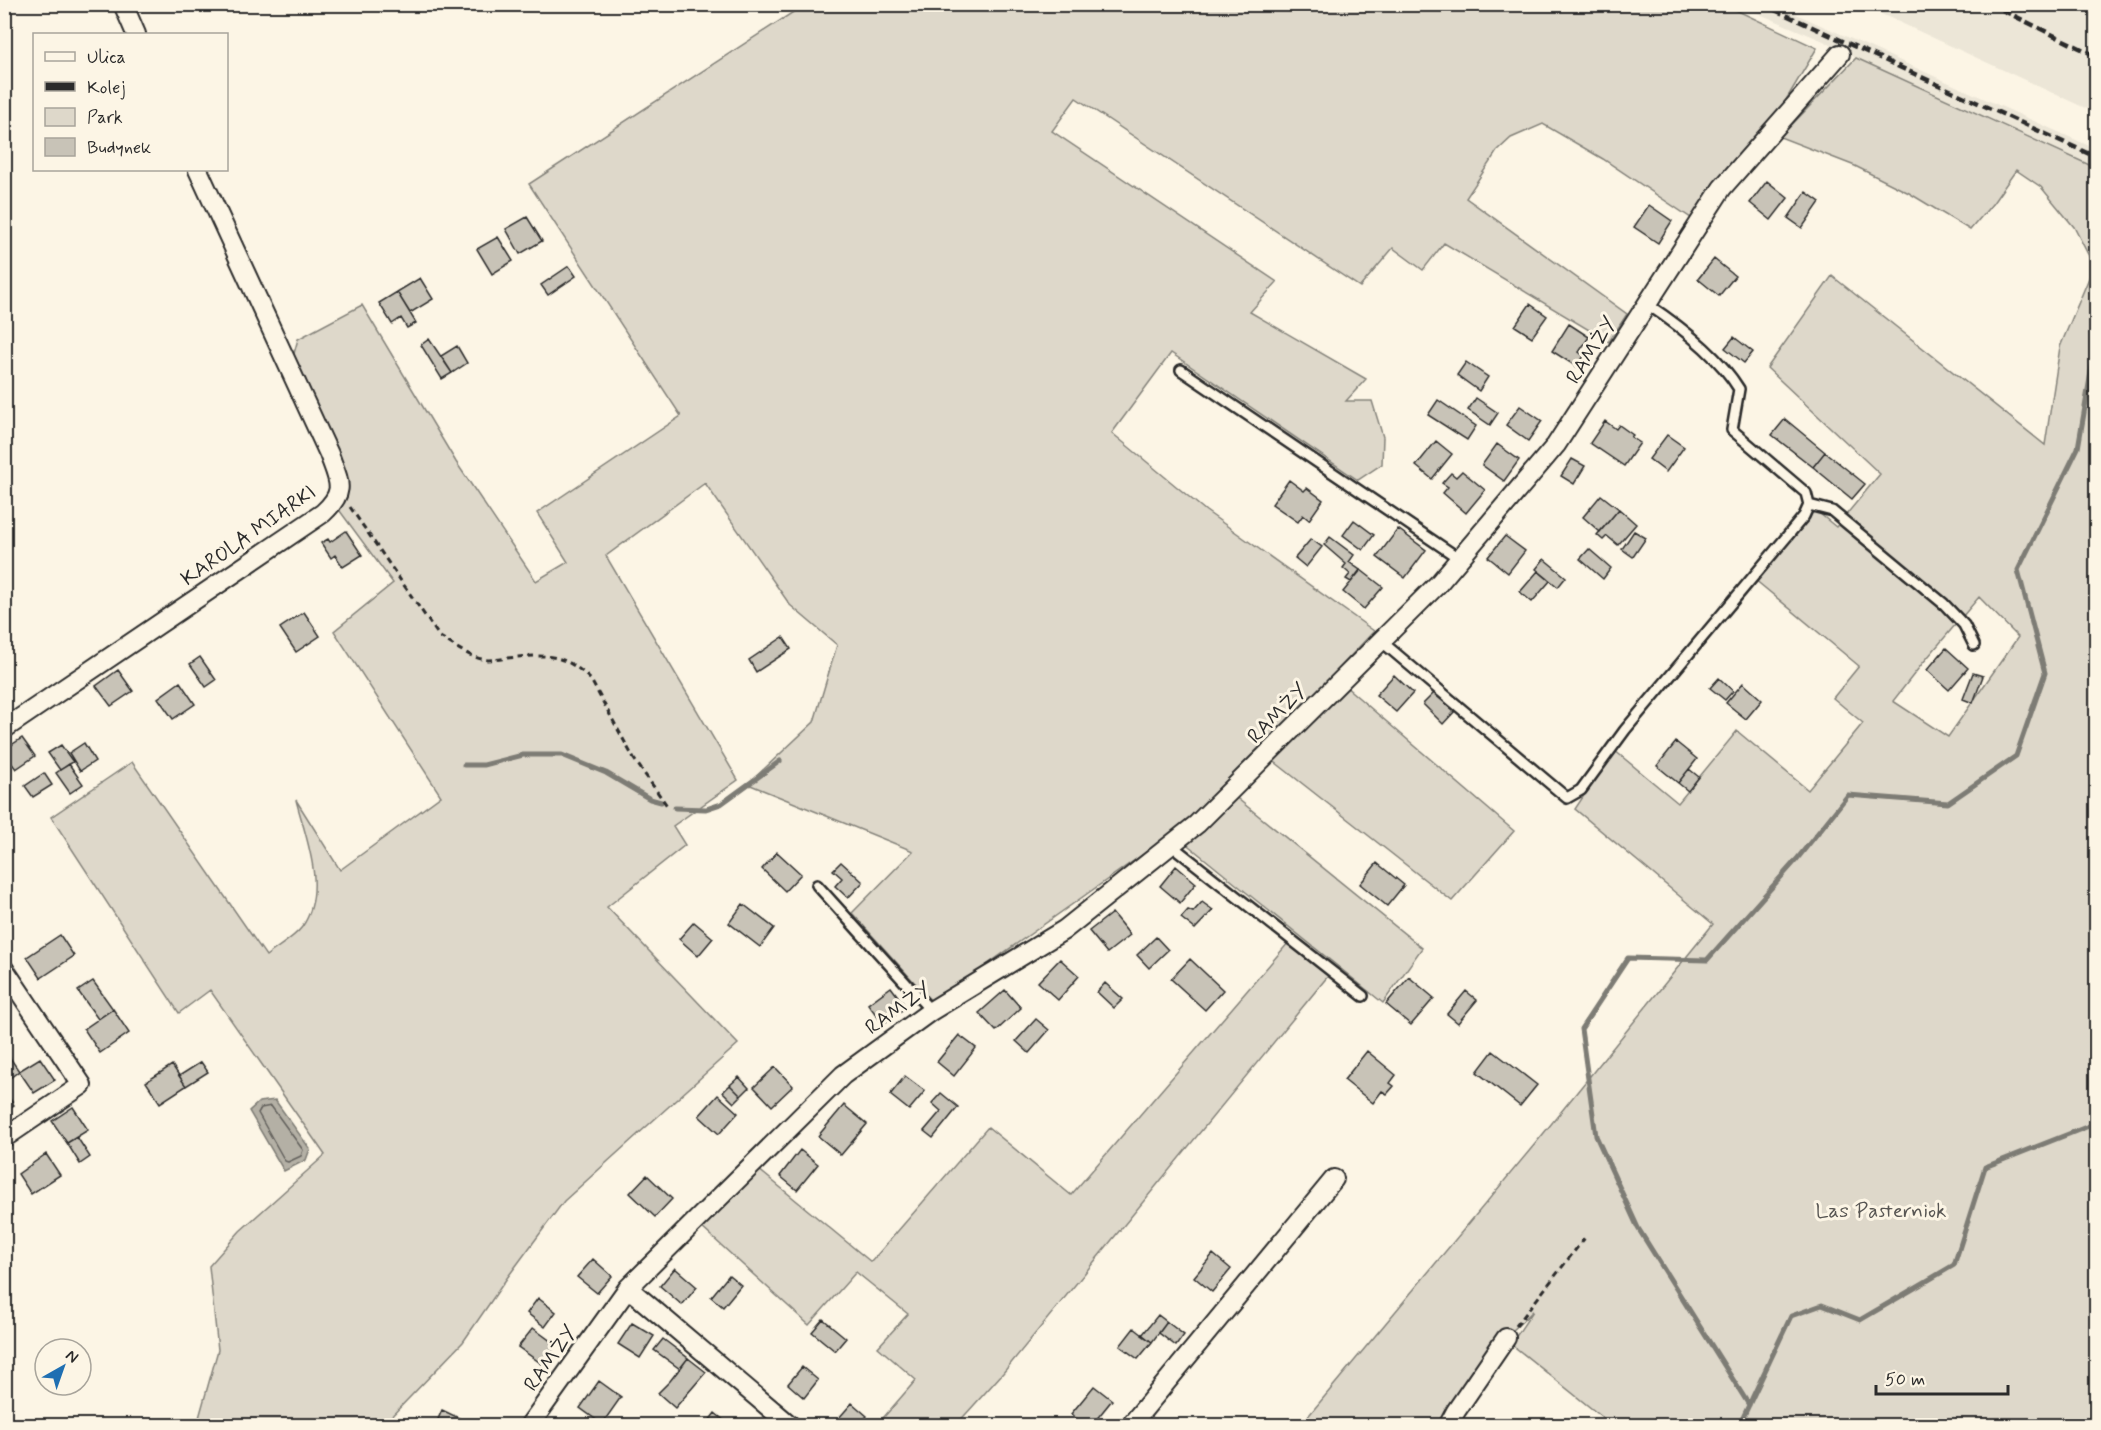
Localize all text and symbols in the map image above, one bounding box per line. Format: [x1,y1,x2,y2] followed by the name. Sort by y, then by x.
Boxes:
[33,33,228,171] legend
[87,46,126,70] text: Ulica
[87,76,125,100] text: Kolej
[87,106,123,130] text: Park
[87,136,151,160] text: Budynek
[1560,311,1624,390] street label: RAMŻY
[175,479,322,593] street label: KAROLA MIARKI
[1241,677,1314,750] street label: RAMŻY
[860,976,937,1042] street label: RAMŻY
[1815,1197,1947,1225] park label: Las Pasterniok
[517,1320,584,1397] street label: RAMŻY
[33,1337,93,1397] north arrow
[61,1345,83,1368] text: N
[1876,1358,2008,1396] scale bar
[1885,1368,1925,1392] text: 50 m

